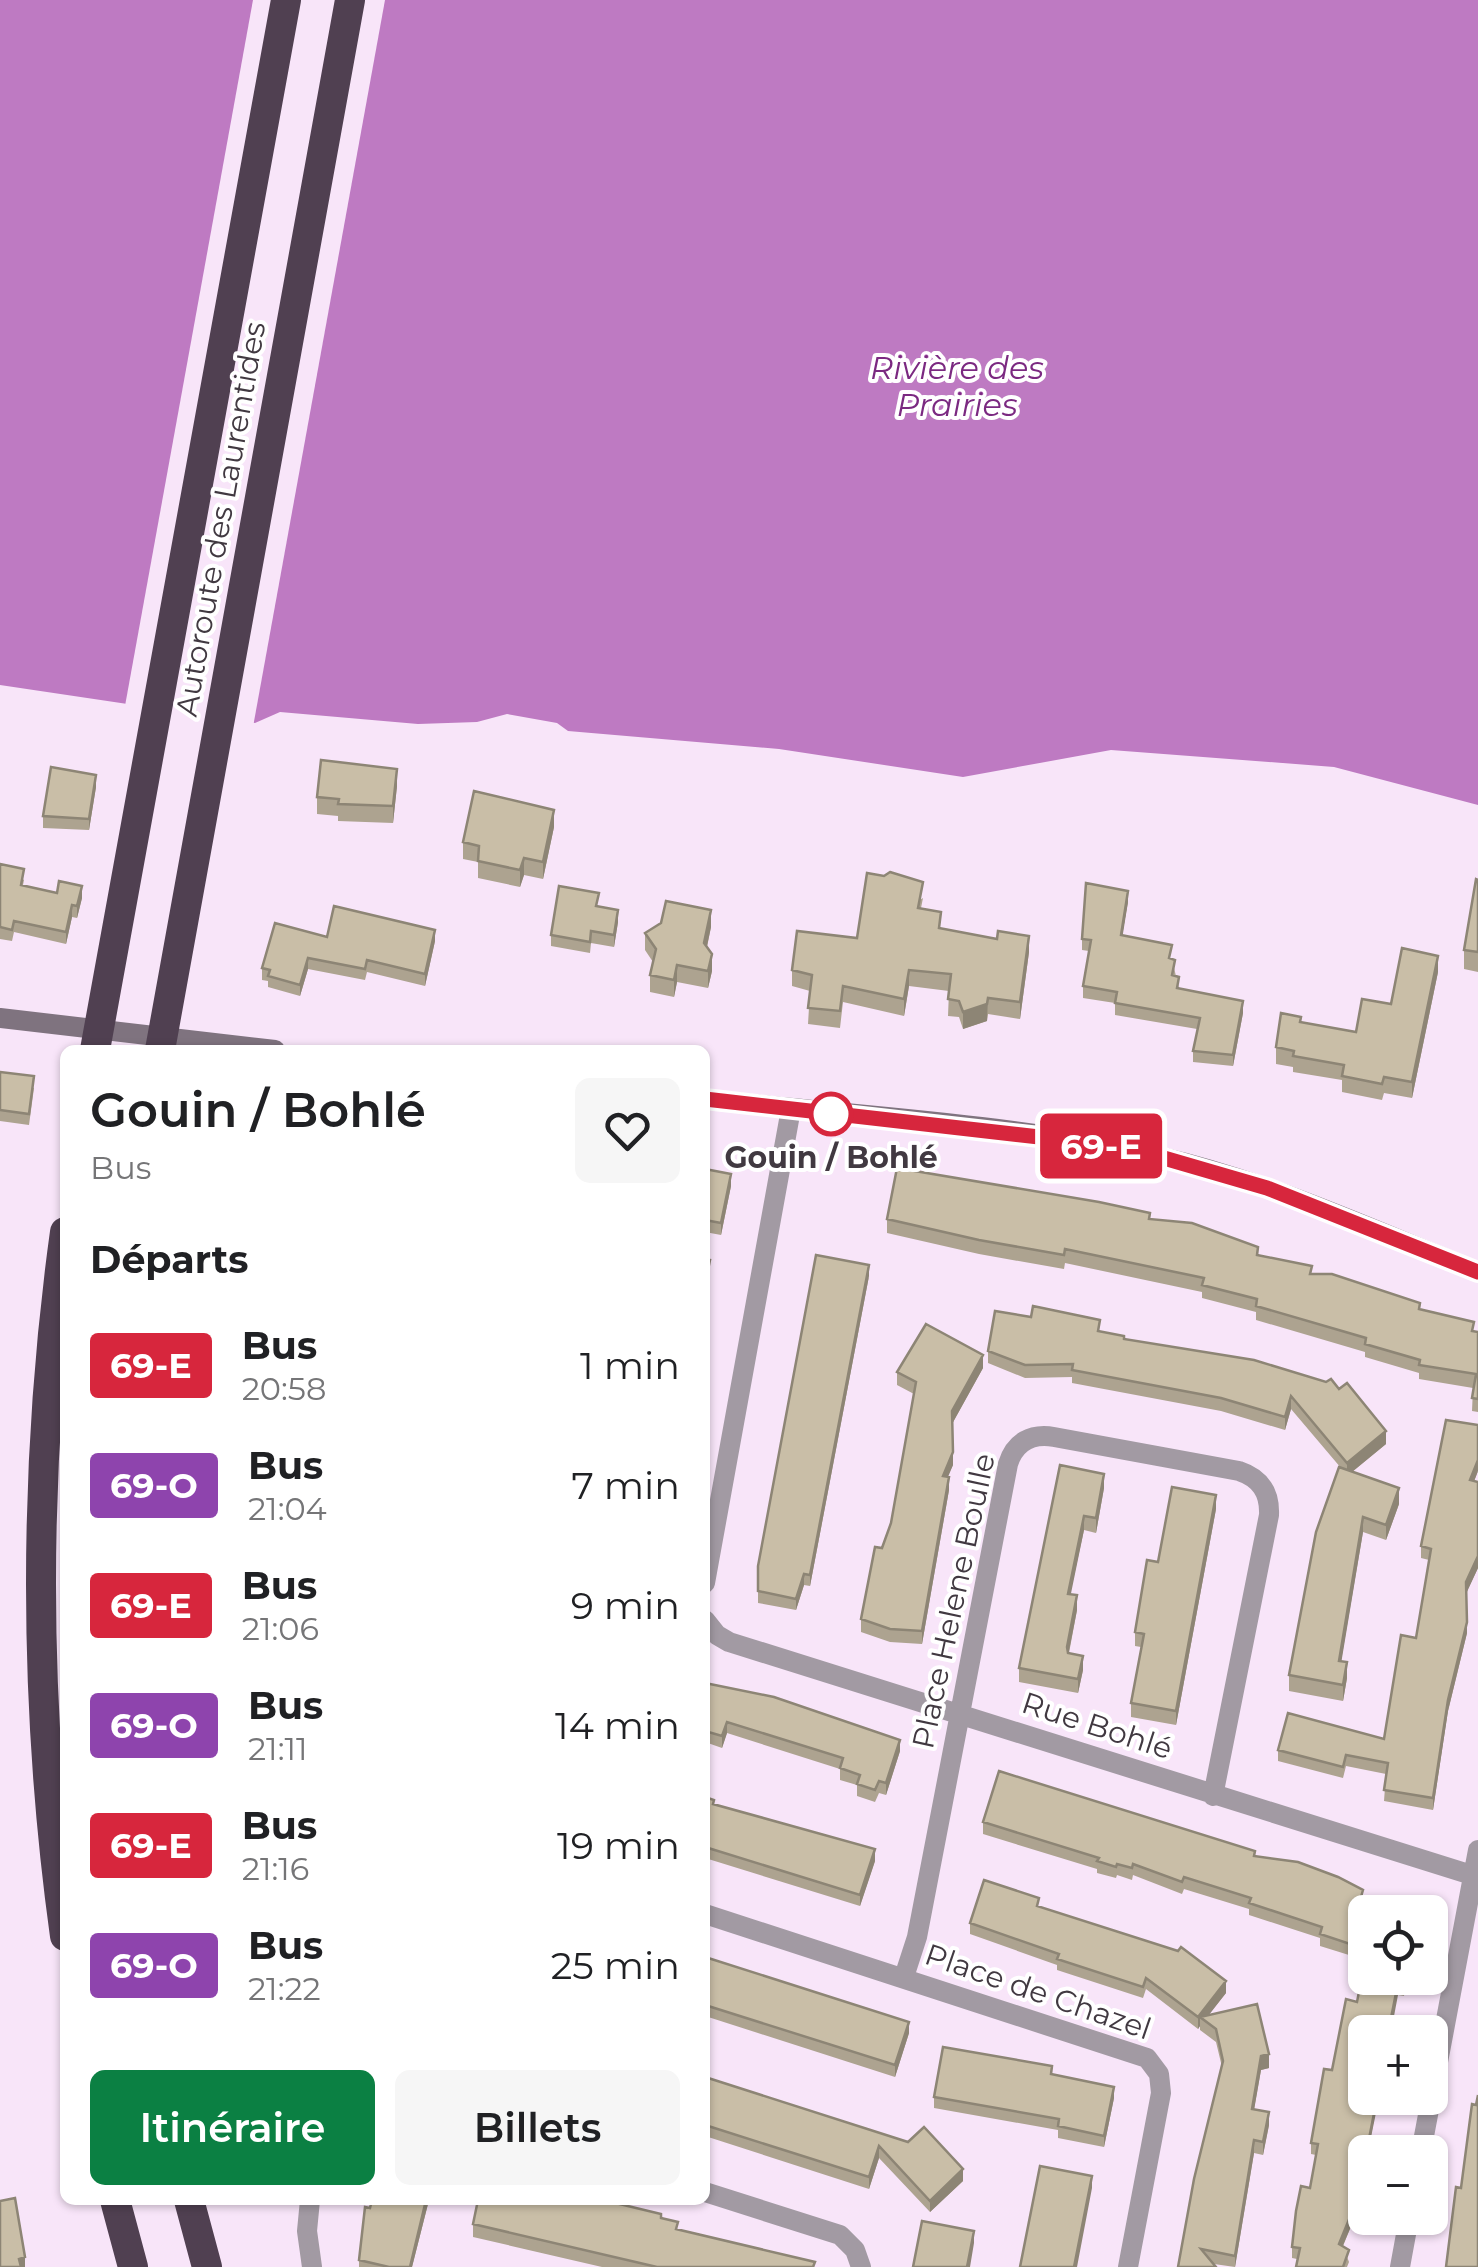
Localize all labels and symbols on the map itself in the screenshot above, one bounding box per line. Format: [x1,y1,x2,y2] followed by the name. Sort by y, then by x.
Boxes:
[168,319,273,719] street label: Autoroute des Laurentides
[870,348,1044,424] water label: Rivière des Prairies
[810,1093,852,1135] marker: Gouin / Bohlé
[1031,1114,1171,1178] line badge: 69-E
[724,1139,938,1176] place label: Gouin / Bohlé
[904,1450,1003,1752] street label: Place Helene Boulle
[1017,1684,1177,1767] street label: Rue Bohlé
[920,1935,1156,2048] street label: Place de Chazel

